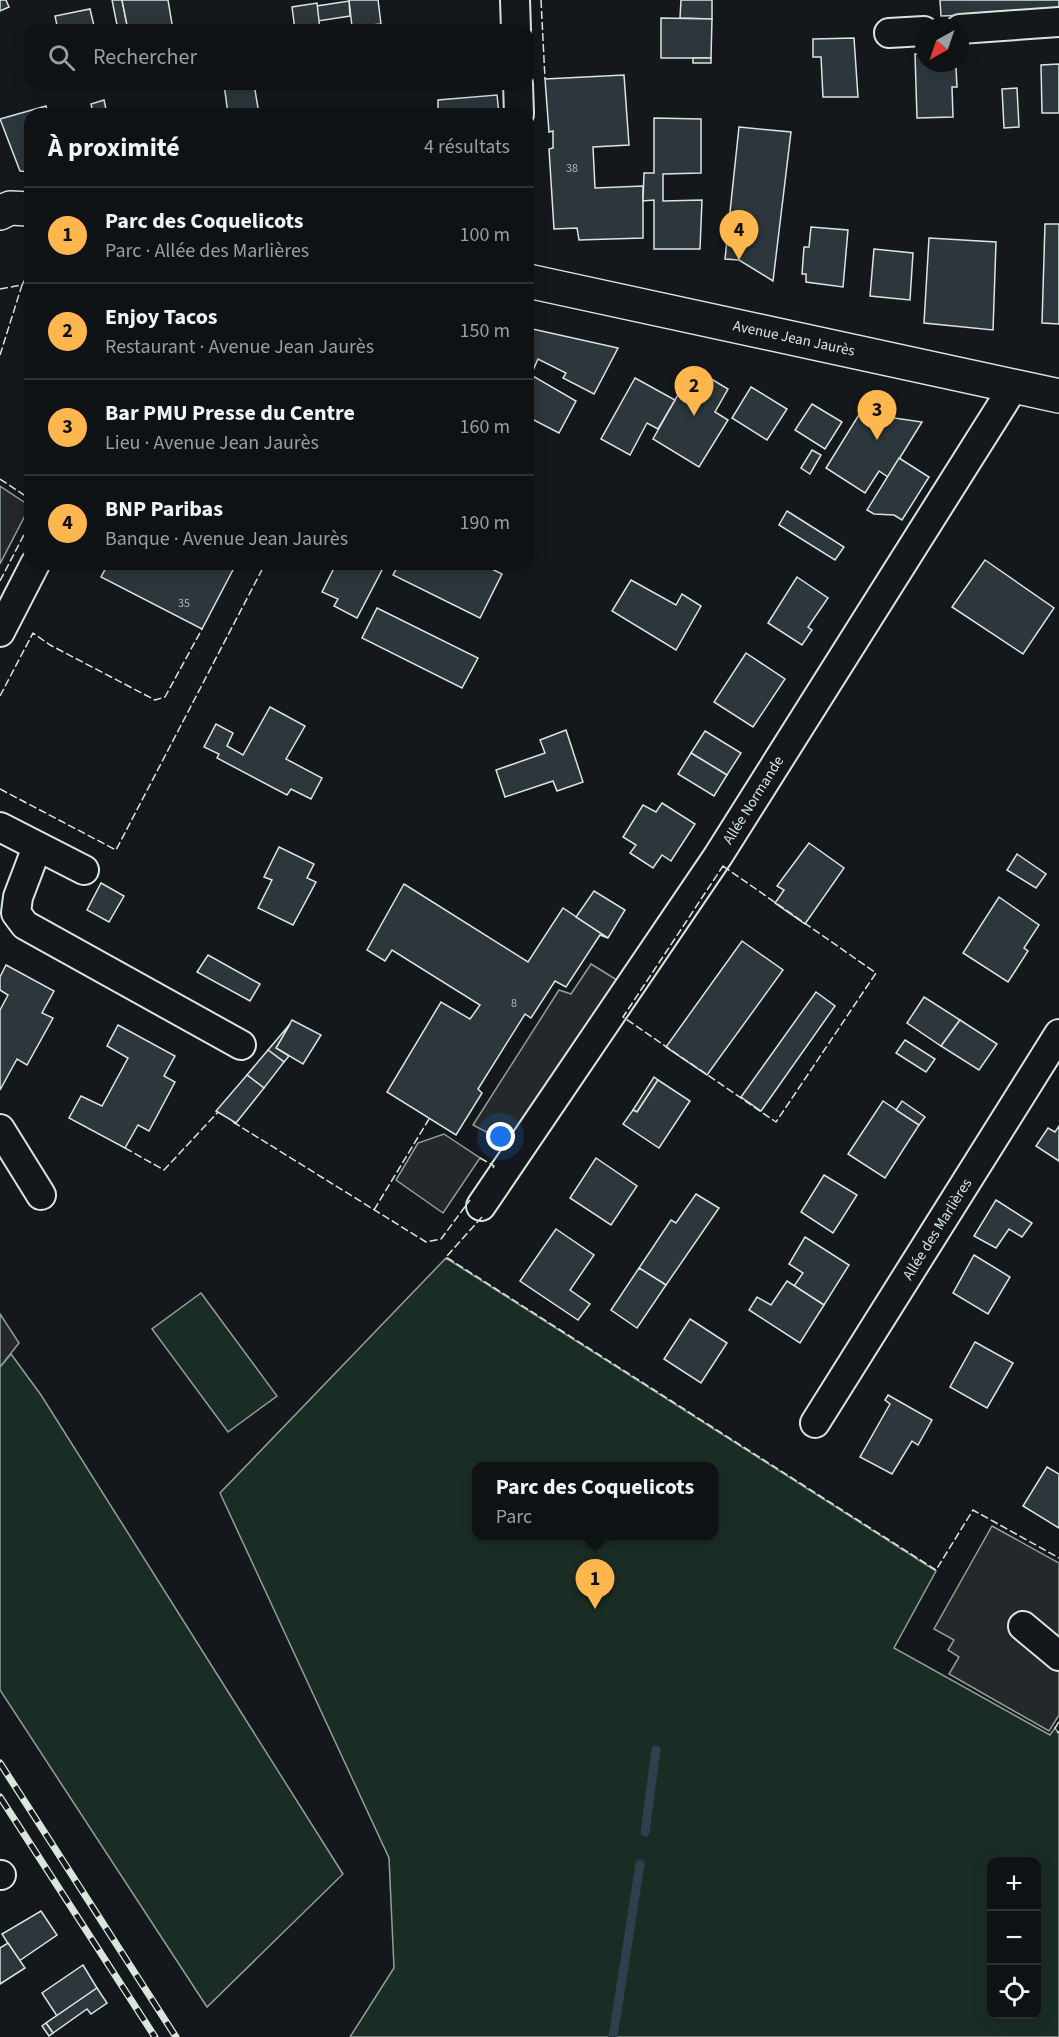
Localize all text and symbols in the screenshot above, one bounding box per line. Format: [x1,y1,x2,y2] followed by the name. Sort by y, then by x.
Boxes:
[915,18,969,72] north arrow
[24,24,534,90] search box
[45,41,78,74] icon: search
[93,41,197,73] text: Rechercher
[48,129,180,166] text: À proximité
[424,133,510,161] text: 4 résultats
[566,160,578,177] house number: 38
[105,205,304,237] text: Parc des Coquelicots
[720,210,758,260] pin: 4
[62,221,73,249] text: 1
[460,221,510,249] text: 100 m
[105,237,309,265] text: Parc · Allée des Marlières
[105,301,218,333] text: Enjoy Tacos
[731,315,857,362] street label: Avenue Jean Jaurès
[62,317,73,345] text: 2
[460,317,510,345] text: 150 m
[105,333,374,361] text: Restaurant · Avenue Jean Jaurès
[674,366,714,416] pin: 2
[858,390,896,440] pin: 3
[105,397,355,429] text: Bar PMU Presse du Centre
[62,413,73,441] text: 3
[460,413,510,441] text: 160 m
[105,429,319,457] text: Lieu · Avenue Jean Jaurès
[105,493,223,525] text: BNP Paribas
[62,509,73,537] text: 4
[460,509,510,537] text: 190 m
[105,525,348,553] text: Banque · Avenue Jean Jaurès
[178,595,190,612] house number: 35
[718,752,789,849] street label: Allée Normande
[511,995,517,1012] house number: 8
[486,1122,515,1151] your location
[898,1174,977,1284] street label: Allée des Marlières
[472,1462,718,1540] popup
[496,1471,694,1503] text: Parc des Coquelicots
[496,1503,532,1531] text: Parc
[576,1560,614,1609] pin: 1
[987,1857,1041,2019] map controls
[987,1857,1041,1911] button: +
[987,1911,1041,1965] button: −
[987,1965,1041,2019] button: locate

